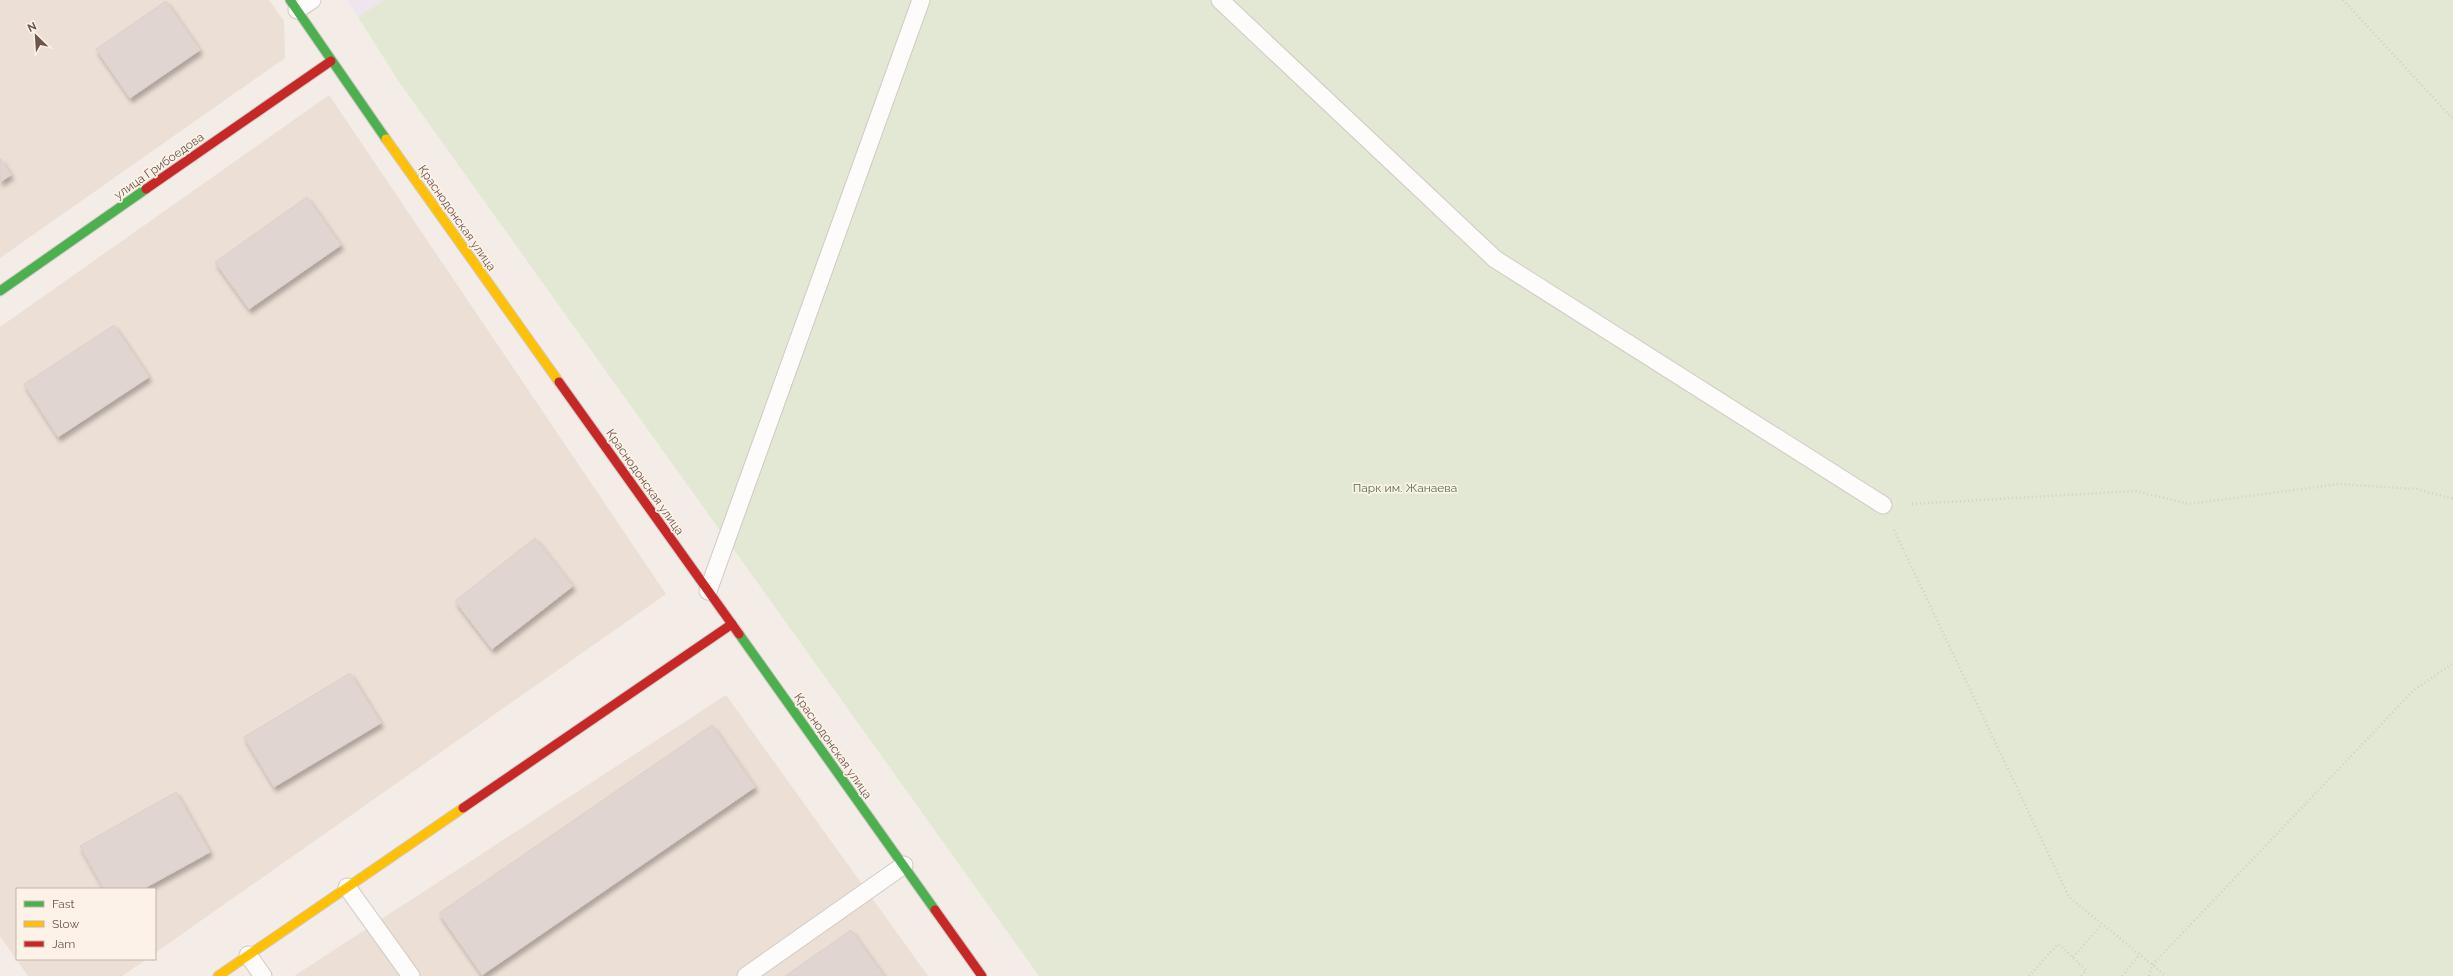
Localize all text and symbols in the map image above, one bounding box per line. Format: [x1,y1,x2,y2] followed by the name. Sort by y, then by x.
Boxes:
[16,16,56,56] north arrow
[25,20,39,35] text: N
[111,130,207,202] street label: улица Грибоедова
[415,163,499,273] street label: Краснодонская улица
[603,427,687,537] street label: Краснодонская улица
[1353,481,1457,495] park label: Парк им. Жанаева
[791,691,875,801] street label: Краснодонская улица
[16,888,156,960] legend
[52,897,75,911] text: Fast
[52,917,79,931] text: Slow
[52,937,75,951] text: Jam

